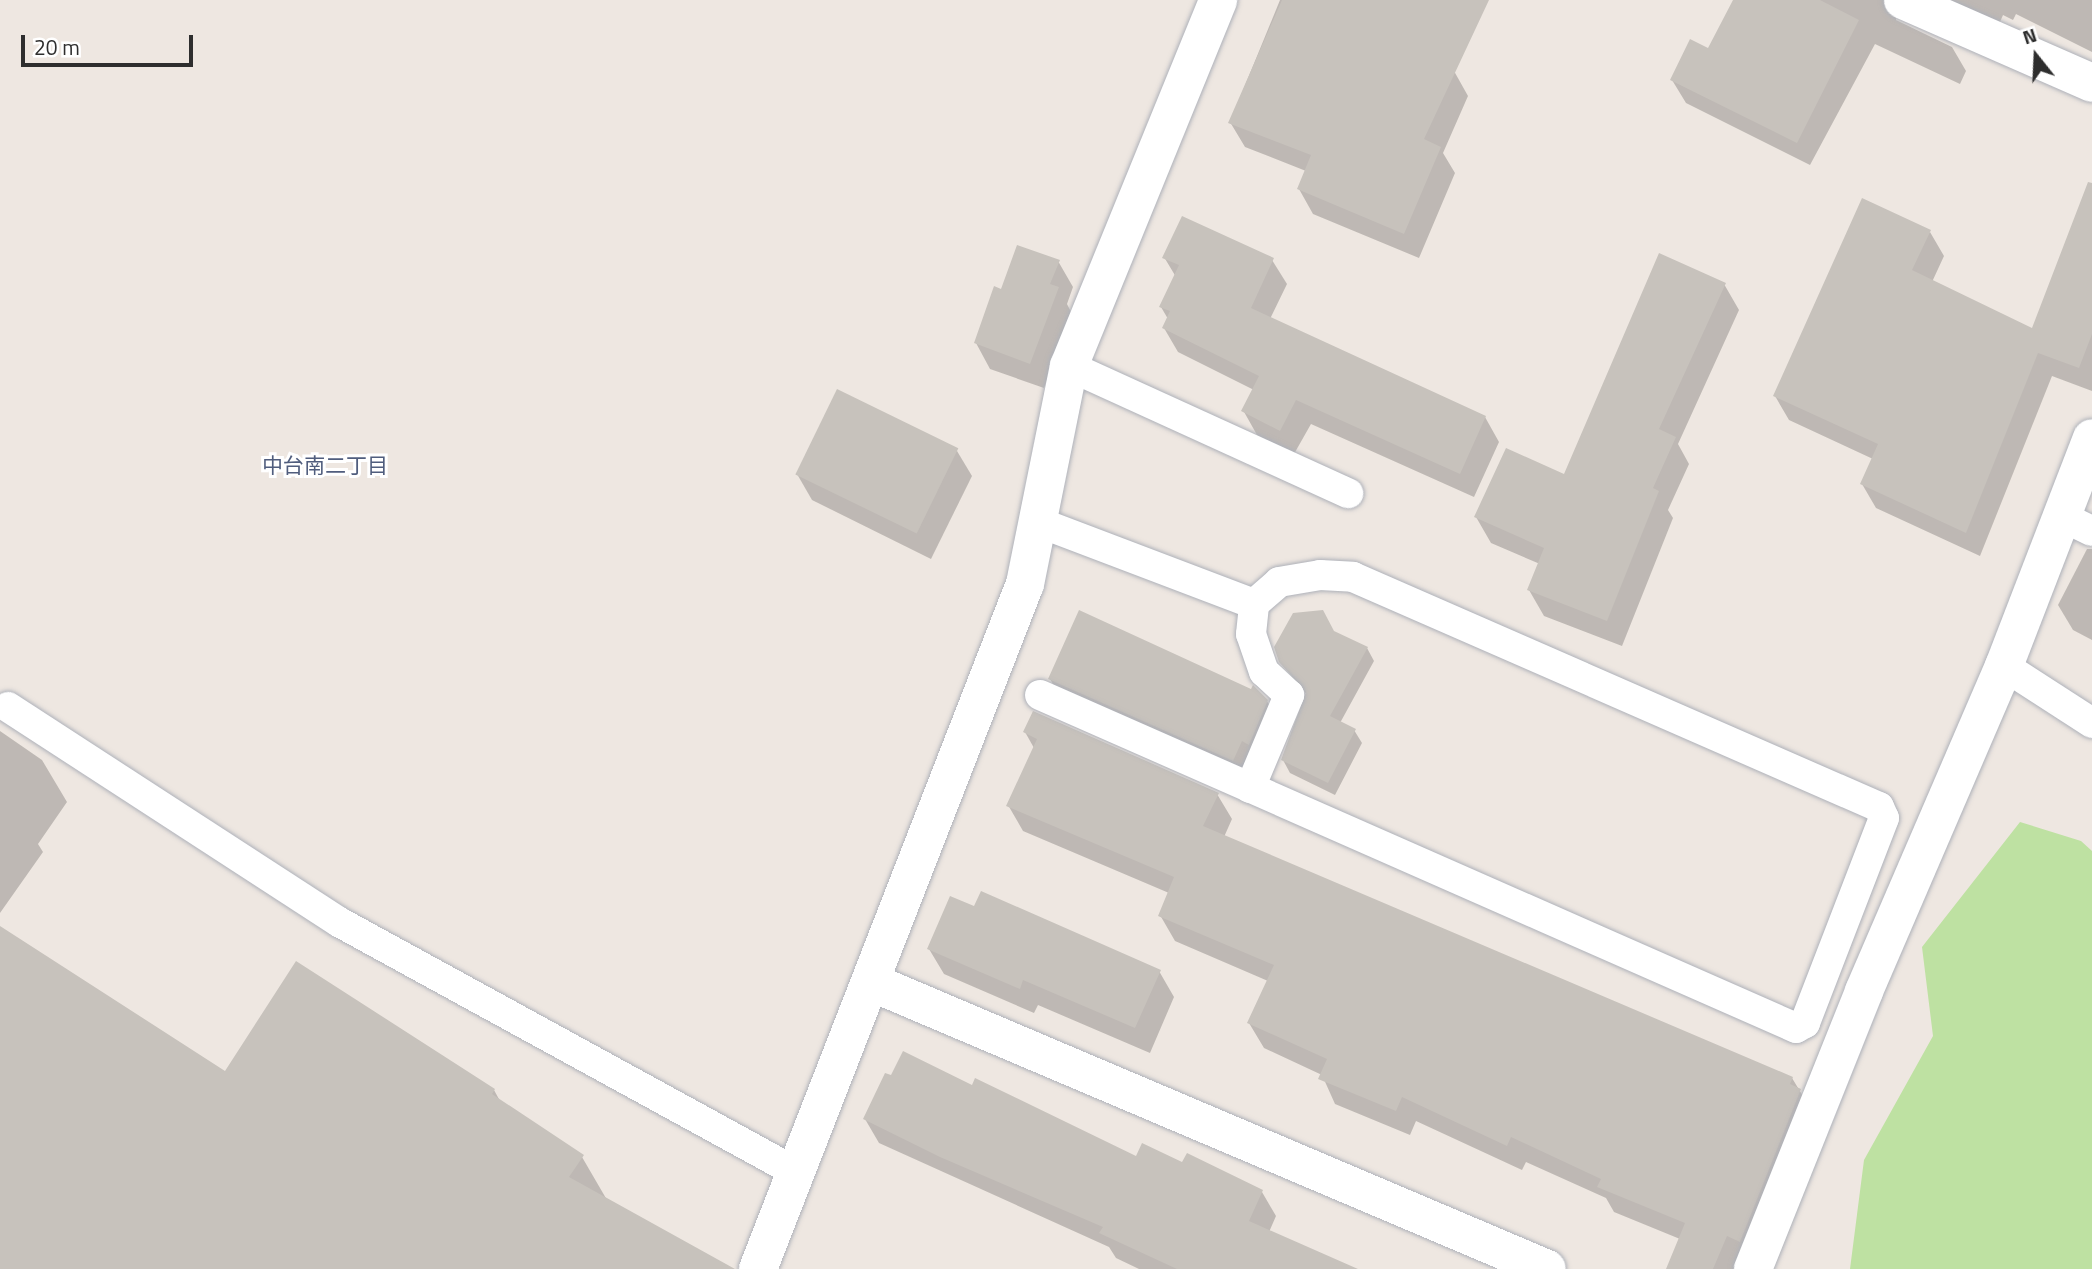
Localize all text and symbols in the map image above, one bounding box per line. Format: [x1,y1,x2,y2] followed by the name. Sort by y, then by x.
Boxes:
[2019,20,2040,51] text: N
[24,21,196,65] scale bar
[2001,21,2071,91] north arrow
[34,31,80,63] text: 20 m
[262,452,388,478] district label: 中台南二丁目

